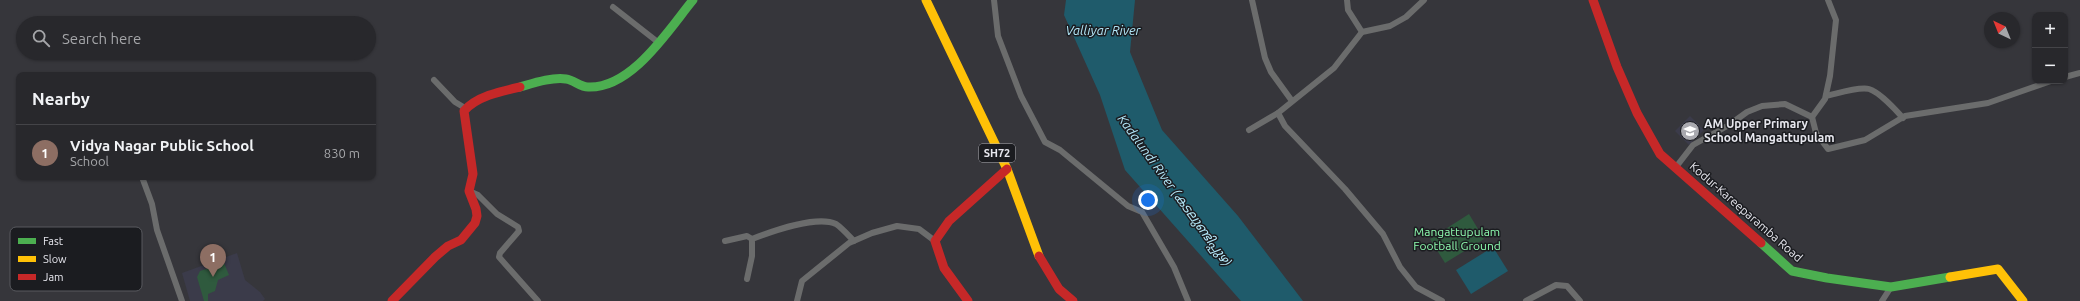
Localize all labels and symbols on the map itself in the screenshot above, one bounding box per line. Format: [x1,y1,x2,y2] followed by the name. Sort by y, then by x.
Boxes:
[1984,12,2020,48] north arrow
[1065,23,1142,37] water label: Valliyar River
[1113,112,1235,270] water label: Kadalundi River (കടലുണ്ടിപ്പുഴ)
[1704,117,1835,144] place label: AM Upper Primary School Mangattupulam
[1679,120,1701,142] school or university icon: AM Upper Primary School Mangattupulam
[979,144,1015,162] road number: SH72
[1687,159,1805,264] street label: Kodur-Kareeparamba Road
[1138,190,1158,210] your location
[1413,225,1501,252] park label: Mangattupulam Football Ground
[10,227,142,291] legend
[43,235,64,247] text: Fast
[200,244,226,277] pin: 1
[43,253,67,265] text: Slow
[43,271,64,283] text: Jam

